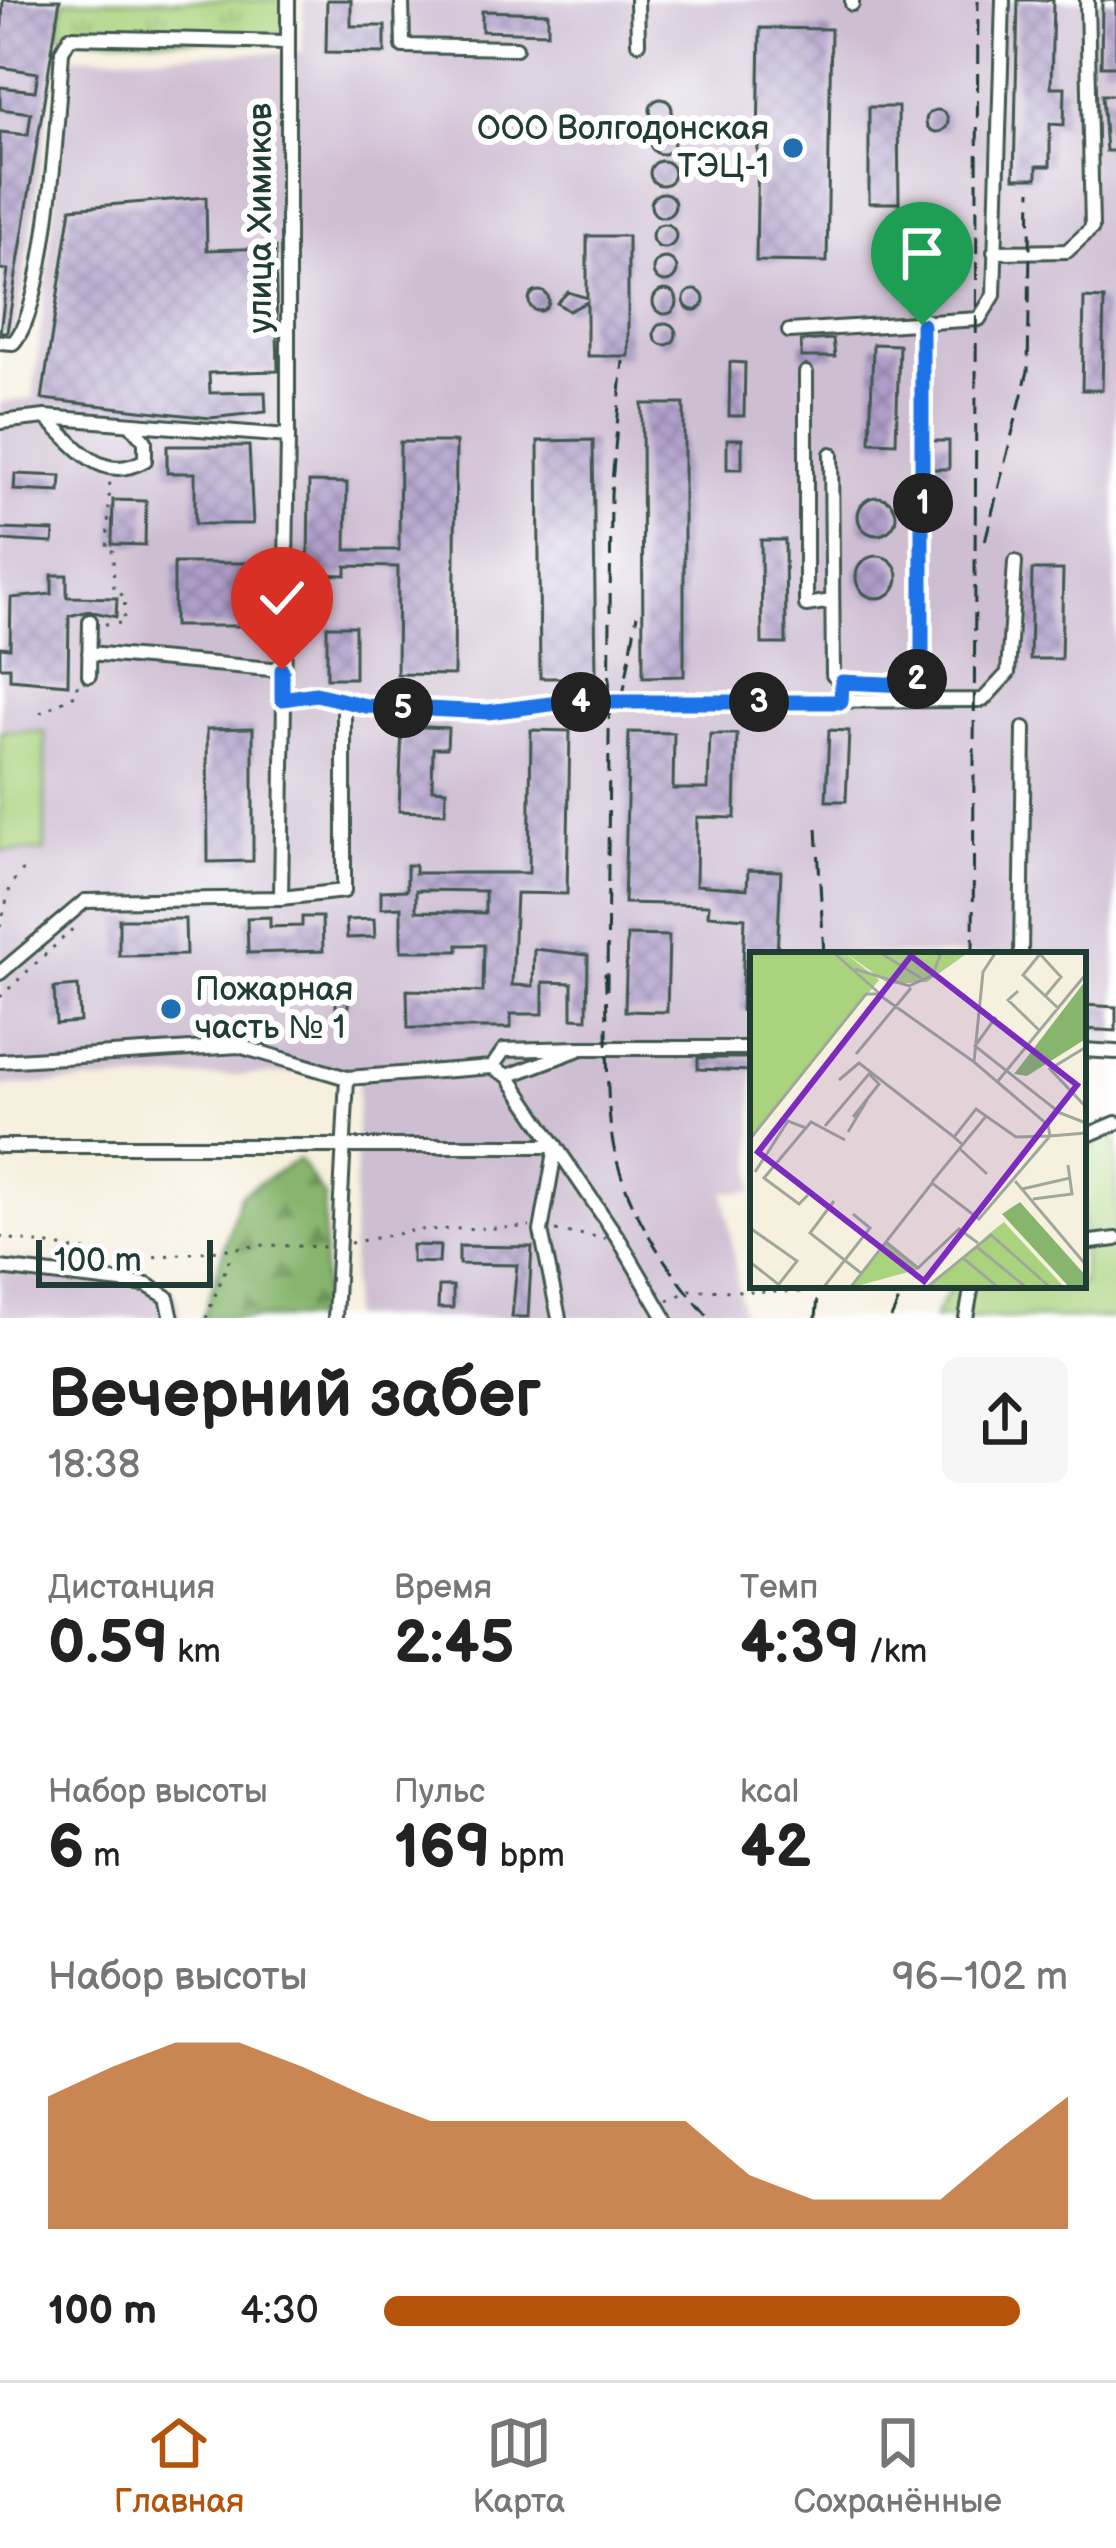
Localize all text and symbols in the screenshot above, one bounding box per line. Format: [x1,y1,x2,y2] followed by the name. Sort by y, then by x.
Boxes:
[241,103,281,333] street label: улица Химиков
[477,109,769,187] place label: ООО Волгодонская ТЭЦ-1
[780,135,806,161] marker: ООО Волгодонская ТЭЦ-1
[871,202,973,325] pin
[889,220,955,286] icon: arrive
[893,473,953,533] pin: 1
[916,483,930,523] text: 1
[231,547,333,670] pin
[249,565,315,631] icon: check
[887,649,947,709] pin: 2
[907,659,927,699] text: 2
[551,672,611,732] pin: 4
[729,672,789,732] pin: 3
[373,678,433,738] pin: 5
[571,682,591,722] text: 4
[749,682,769,722] text: 3
[393,688,413,728] text: 5
[750,952,1086,1288] inset map
[195,970,353,1048] place label: Пожарная часть № 1
[158,996,184,1022] marker: Пожарная часть № 1
[36,1234,213,1287] scale bar
[54,1241,142,1281] text: 100 m
[48,1357,541,1436] text: Вечерний забег
[942,1357,1068,1483] button: share
[48,1442,140,1489] text: 18:38
[48,1568,215,1608] text: Дистанция
[394,1568,492,1608] text: Время
[740,1568,818,1608] text: Темп
[48,1608,168,1680] text: 0.59
[394,1608,514,1680] text: 2:45
[740,1608,860,1680] text: 4:39
[168,1632,221,1672] text: km
[860,1632,927,1672] text: /km
[48,1772,268,1812] text: Набор высоты
[394,1772,485,1812] text: Пульс
[740,1772,799,1812] text: kcal
[48,1812,84,1884] text: 6
[394,1812,491,1884] text: 169
[740,1812,811,1884] text: 42
[84,1836,121,1876] text: m
[491,1836,565,1876] text: bpm
[48,1954,308,2001] text: Набор высоты
[892,1954,1068,2001] text: 96–102 m
[48,2288,157,2335] text: 100 m
[240,2288,319,2335] text: 4:30
[114,2410,244,2522] tab: Главная
[472,2410,565,2522] tab: Карта
[793,2410,1002,2522] tab: Сохранённые

